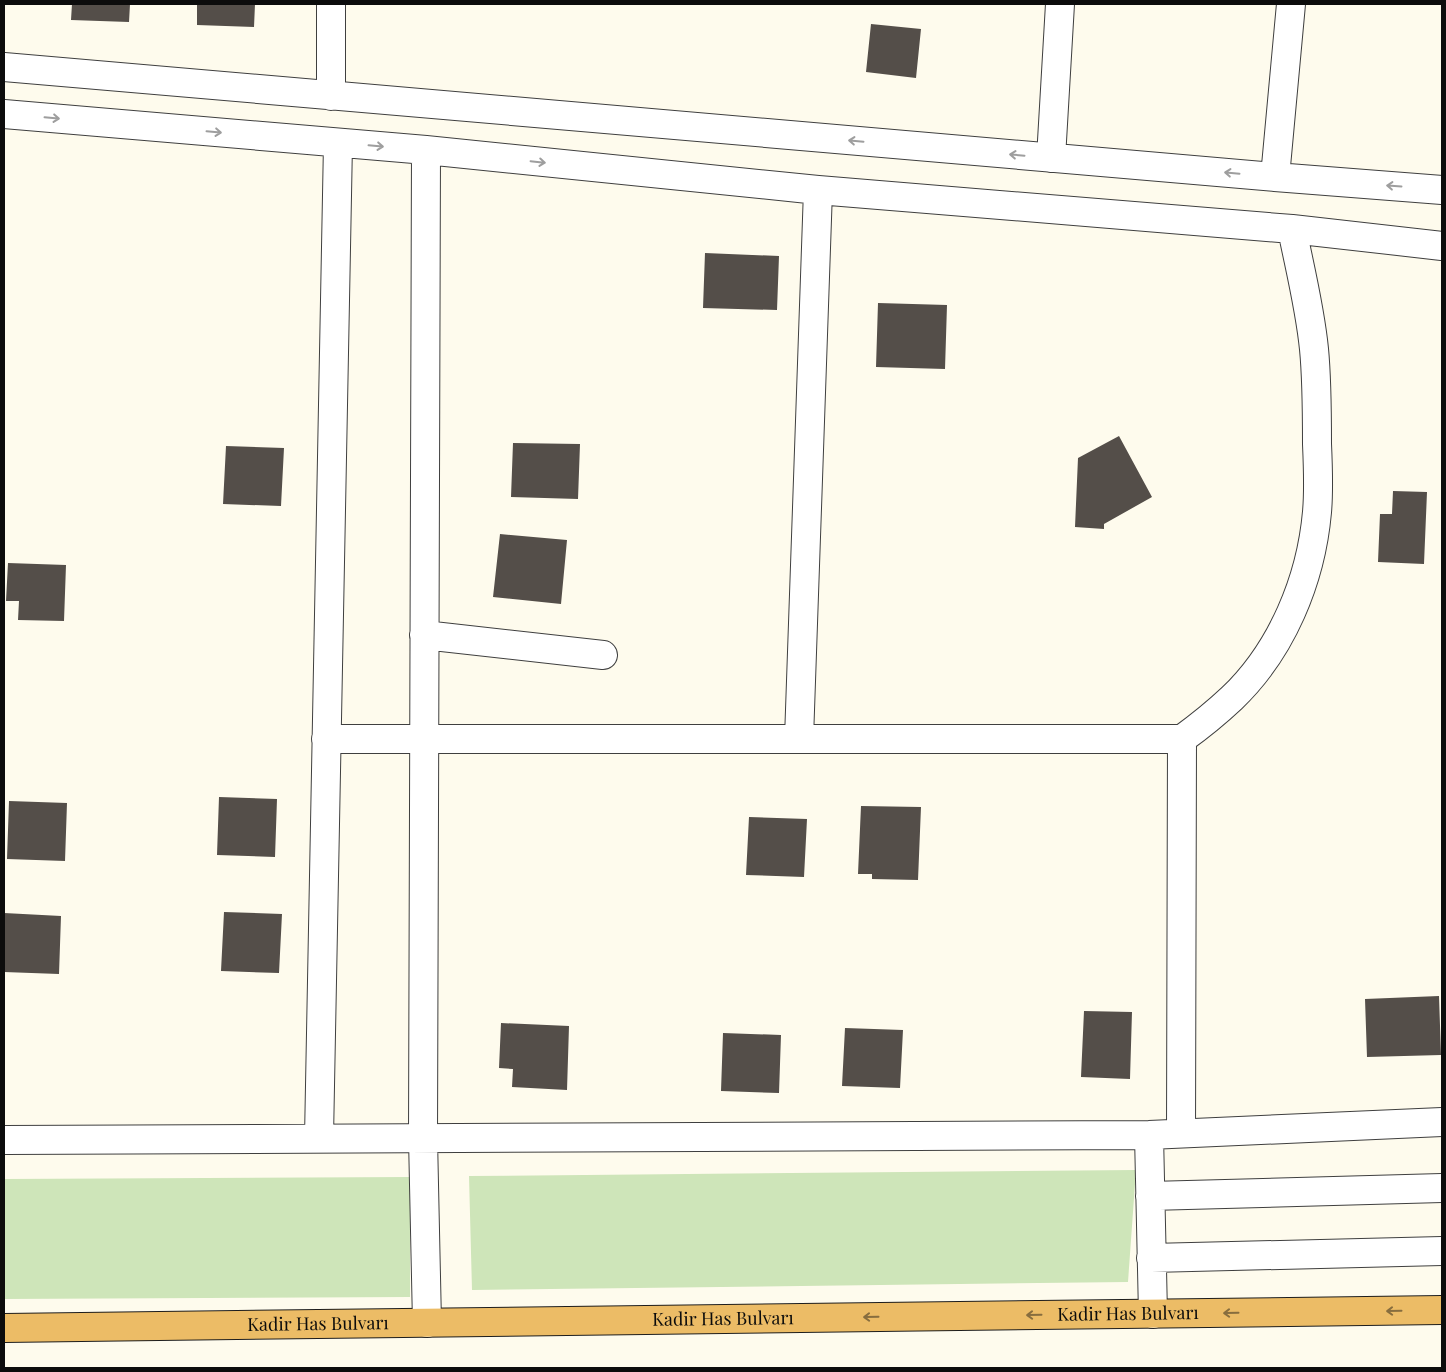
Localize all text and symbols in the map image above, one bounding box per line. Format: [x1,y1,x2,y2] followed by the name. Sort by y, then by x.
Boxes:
[44,113,60,123] one-way arrow
[206,127,222,137] one-way arrow
[848,136,864,146] one-way arrow
[368,141,384,151] one-way arrow
[1010,150,1026,160] one-way arrow
[530,157,546,167] one-way arrow
[1224,169,1240,178] one-way arrow
[1386,182,1402,191] one-way arrow
[1057,1300,1199,1326] street label: Kadir Has Bulvarı
[652,1305,794,1331] street label: Kadir Has Bulvarı
[1386,1306,1402,1316] one-way arrow
[1223,1308,1240,1318] one-way arrow
[247,1310,389,1336] street label: Kadir Has Bulvarı
[1026,1310,1042,1320] one-way arrow
[863,1312,880,1322] one-way arrow

